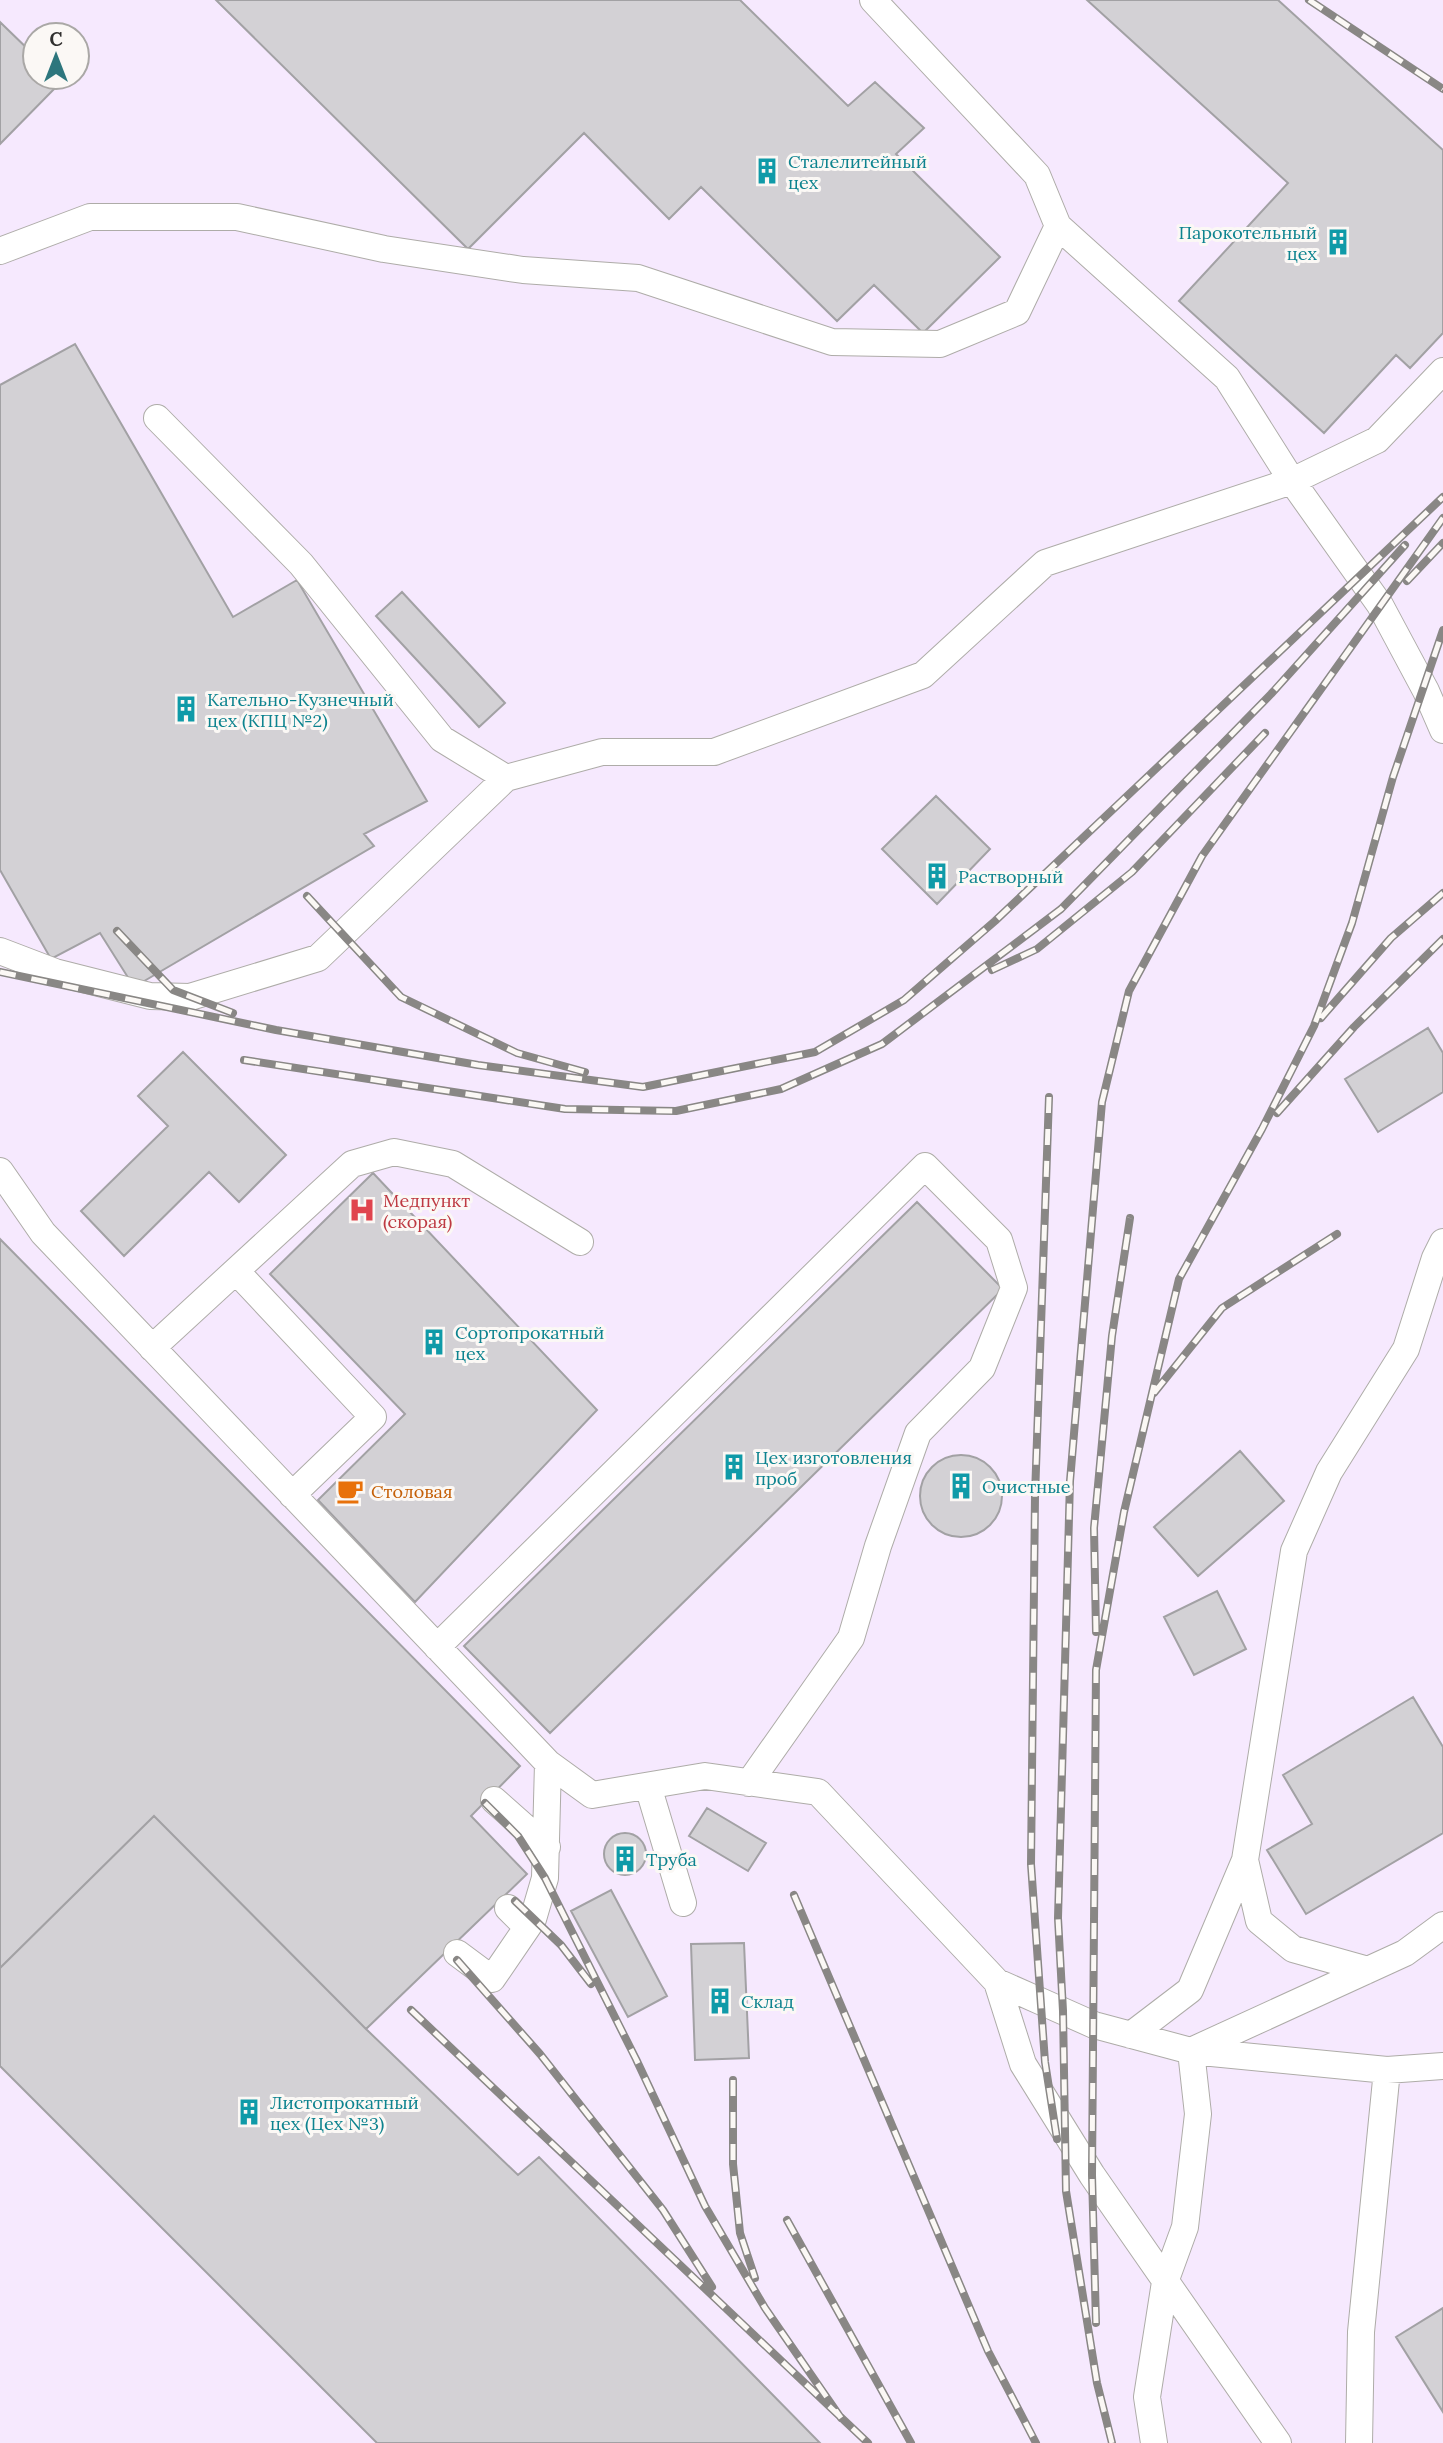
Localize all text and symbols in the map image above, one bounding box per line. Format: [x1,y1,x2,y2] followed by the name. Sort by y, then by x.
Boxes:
[21,21,91,91] north arrow
[49,27,63,51] text: С
[788,150,927,194] place label: Сталелитейный цех
[752,156,782,186] building icon: Сталелитейный цех
[1179,221,1317,265] place label: Парокотельный цех
[1323,227,1353,257] building icon: Парокотельный цех
[207,688,394,732] place label: Кательно-Кузнечный цех (КПЦ №2)
[171,694,201,724] building icon: Кательно-Кузнечный цех (КПЦ №2)
[922,861,952,891] building icon: Растворный
[958,865,1063,888] place label: Растворный
[383,1189,470,1233] place label: Медпункт (скорая)
[347,1195,377,1225] hospital icon: Медпункт (скорая)
[455,1321,604,1365] place label: Сортопрокатный цех
[419,1327,449,1357] building icon: Сортопрокатный цех
[755,1446,912,1490] place label: Цех изготовления проб
[719,1452,749,1482] building icon: Цех изготовления проб
[946,1471,976,1501] building icon: Очистные
[982,1475,1071,1498] place label: Очистные
[335,1476,365,1506] cafe icon: Столовая
[371,1480,453,1503] place label: Столовая
[610,1844,640,1874] building icon: Труба
[646,1848,697,1871] place label: Труба
[705,1986,735,2016] building icon: Склад
[741,1990,794,2013] place label: Склад
[270,2091,419,2135] place label: Листопрокатный цех (Цех №3)
[234,2097,264,2127] building icon: Листопрокатный цех (Цех №3)

